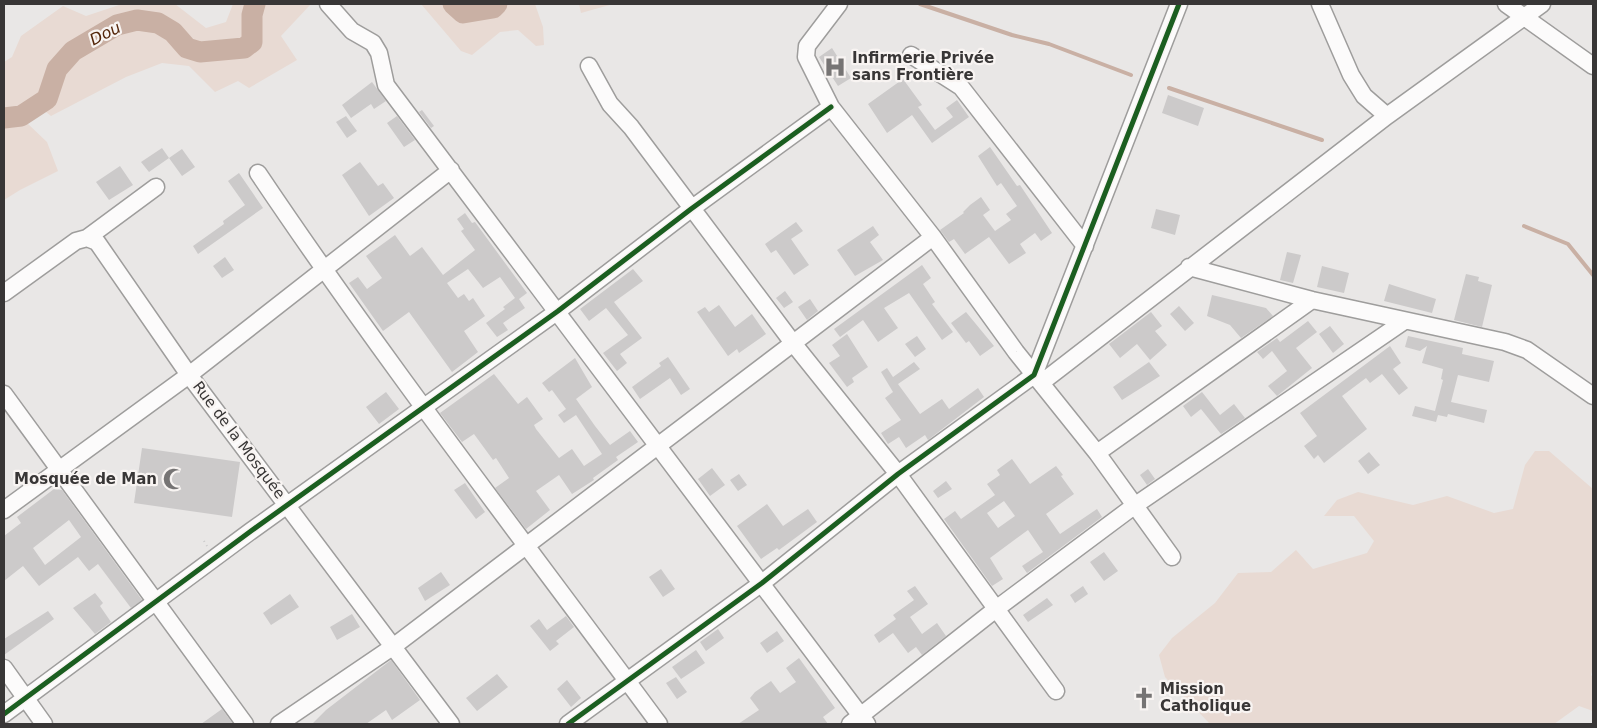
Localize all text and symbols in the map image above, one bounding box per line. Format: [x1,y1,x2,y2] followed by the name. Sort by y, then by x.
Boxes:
[87,18,124,49] water label: Dou
[852,49,994,84] place label: Infirmerie Privée sans Frontière
[822,54,848,80] hospital icon: Infirmerie Privée sans Frontière
[189,378,289,502] street label: Rue de la Mosquée
[161,466,187,492] mosque icon: Mosquée de Man
[14,470,157,488] place label: Mosquée de Man
[1160,680,1251,715] place label: Mission Catholique
[1131,685,1157,711] church icon: Mission Catholique

